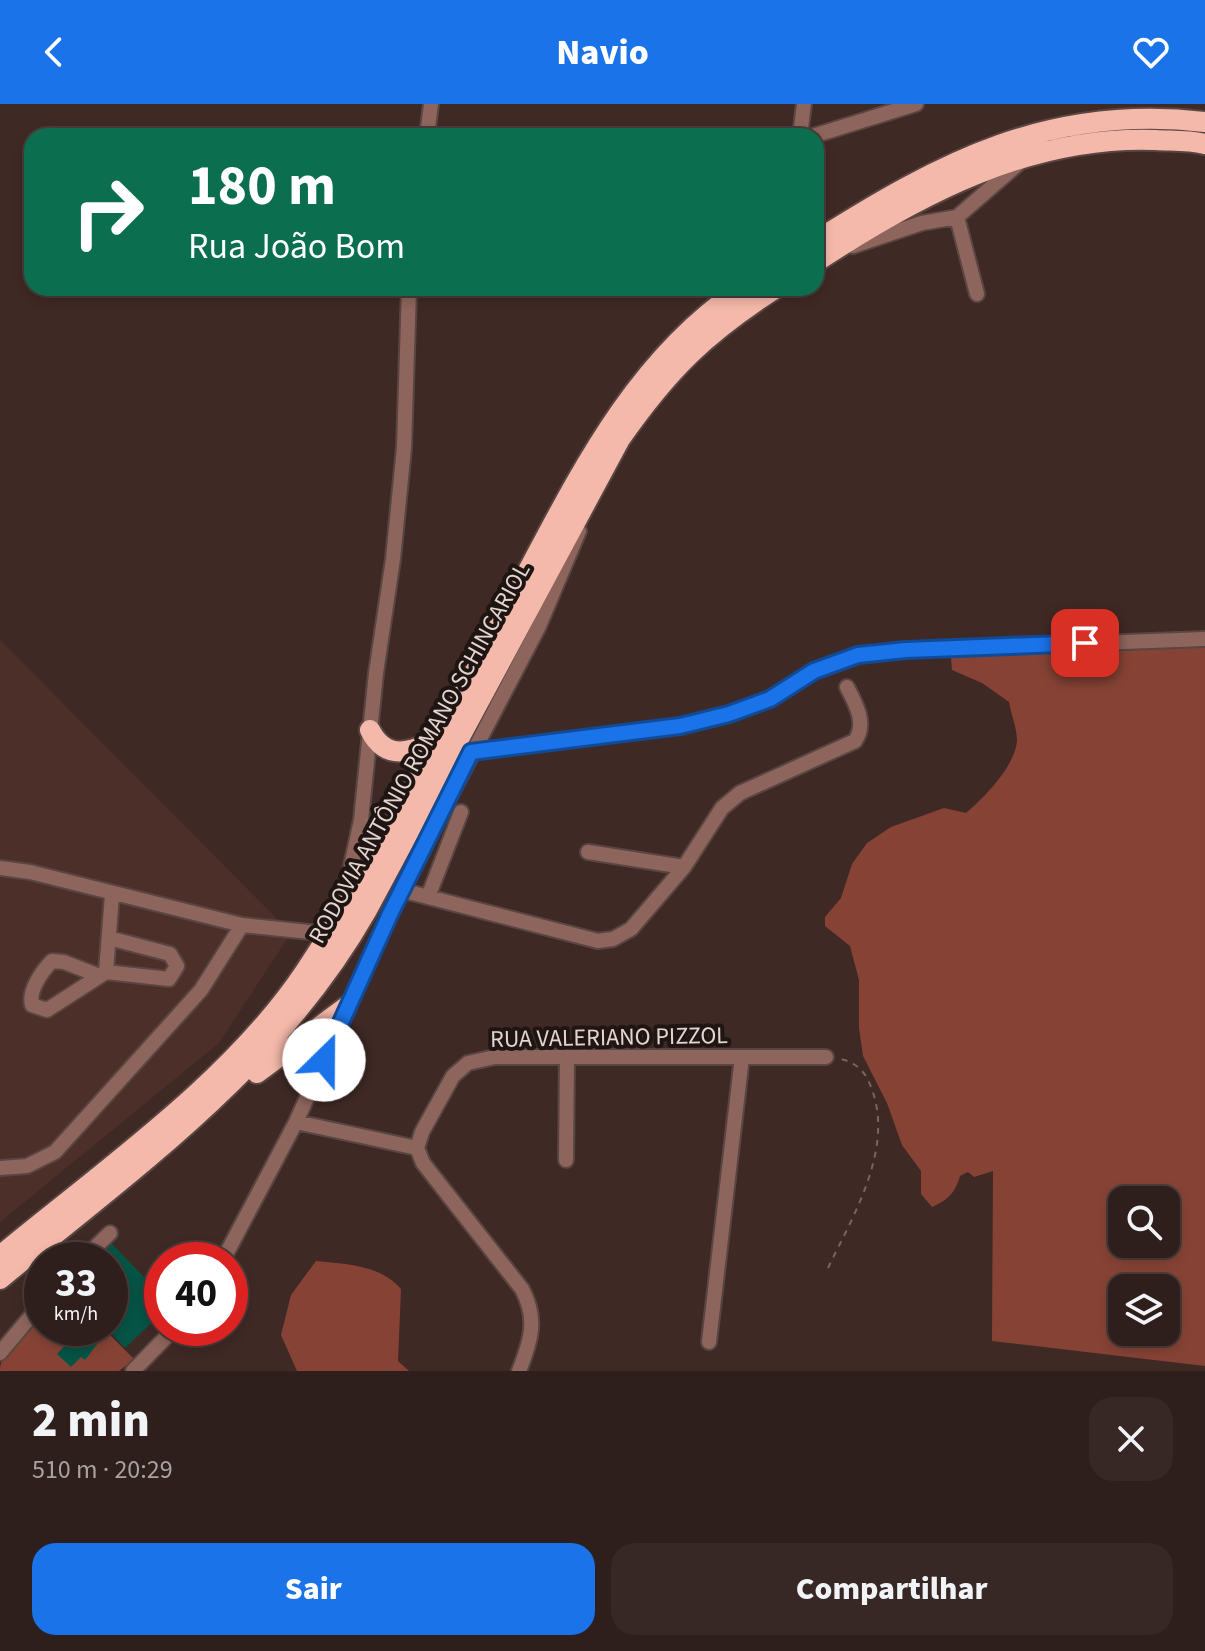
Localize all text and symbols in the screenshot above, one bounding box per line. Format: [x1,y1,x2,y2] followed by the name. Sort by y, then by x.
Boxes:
[556,27,649,78] text: Navio
[32,30,76,74] icon: back
[1129,30,1173,74] icon: heart
[188,147,336,226] text: 180 m
[56,160,160,264] icon: right
[188,221,405,272] text: Rua João Bom
[300,556,539,950] street label: RODOVIA ANTÔNIO ROMANO SCHINCARIOL
[1051,609,1119,677] pin
[1063,621,1107,665] icon: arrive
[282,1018,366,1102] position arrow
[490,1018,728,1057] street label: RUA VALERIANO PIZZOL
[1108,1186,1180,1346] map controls
[1108,1186,1180,1258] button: search
[144,1242,248,1346] speed limit sign: 40
[55,1255,97,1312] text: 33
[1108,1274,1180,1346] button: layers
[54,1300,98,1328] text: km/h
[32,1387,150,1455] text: 2 min
[1089,1397,1173,1481] button: close
[32,1451,173,1488] text: 510 m · 20:29
[32,1543,595,1635] button: Sair
[611,1543,1173,1635] button: Compartilhar

